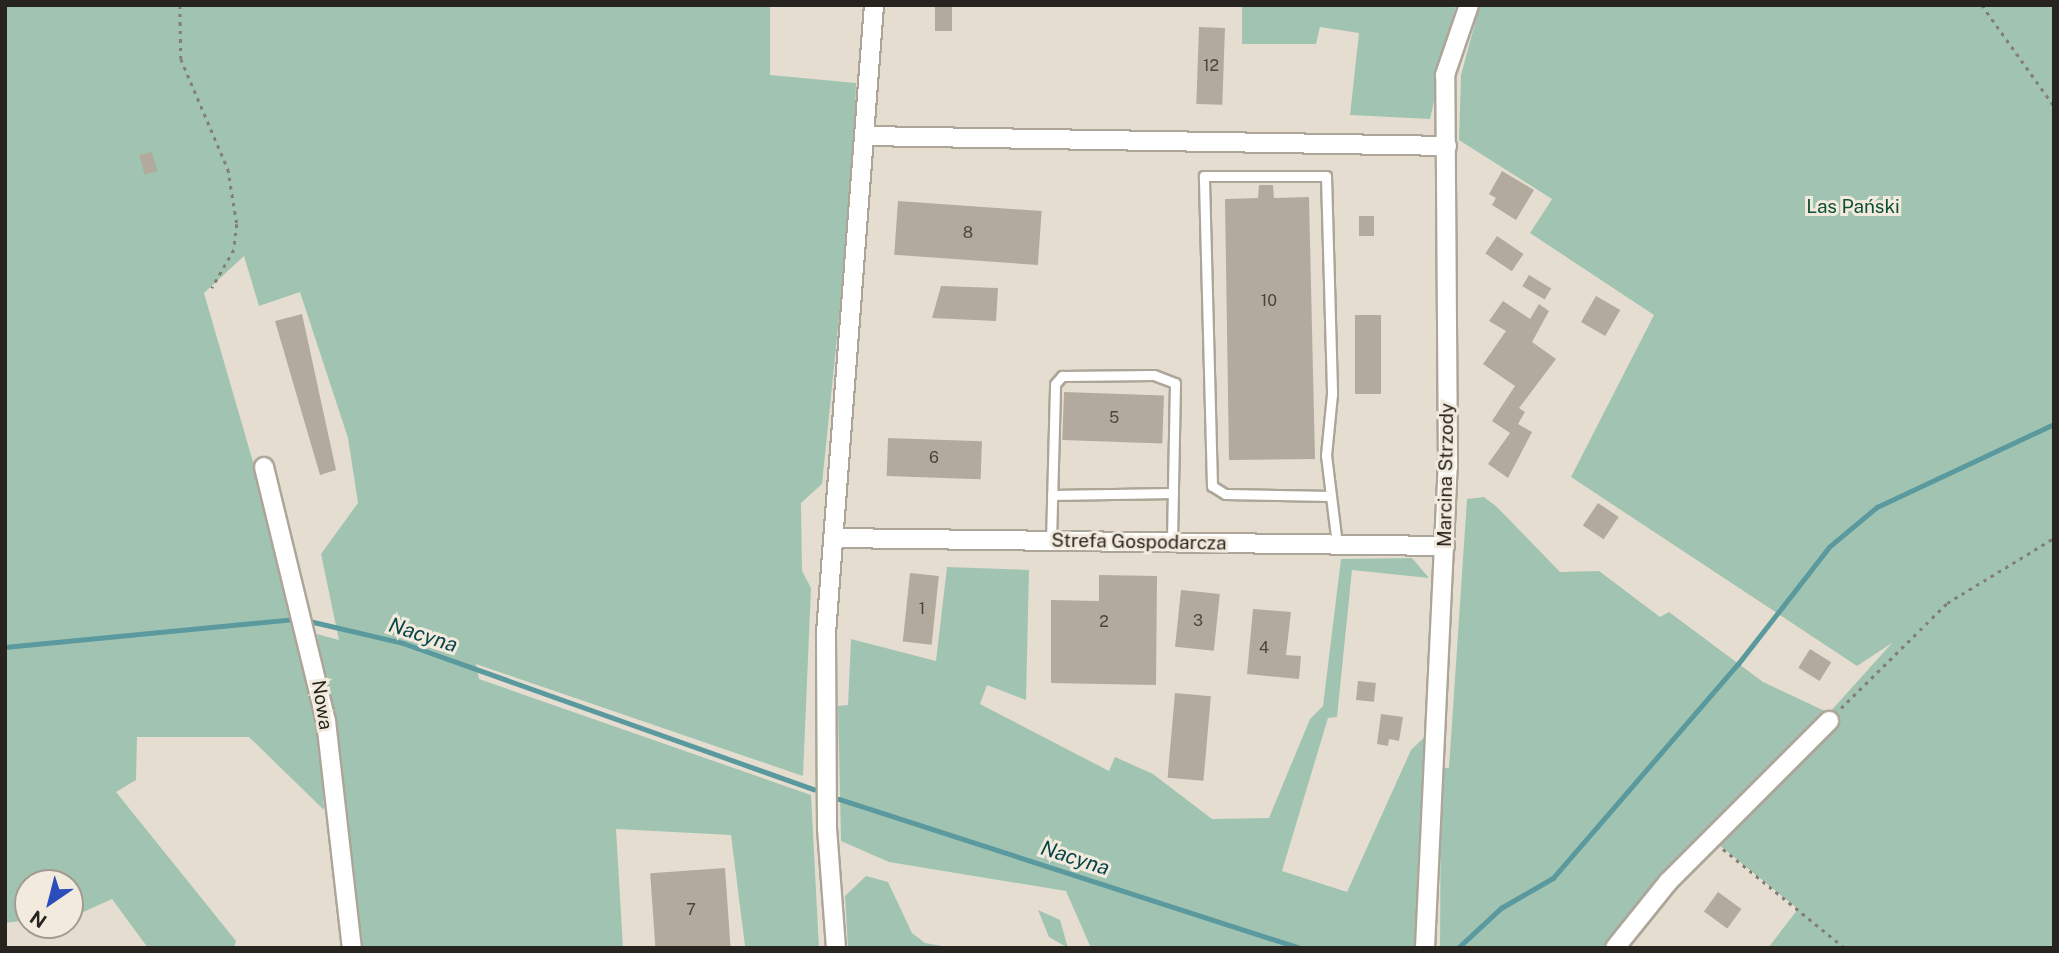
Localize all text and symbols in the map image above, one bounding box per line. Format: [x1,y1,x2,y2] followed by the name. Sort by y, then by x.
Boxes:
[1203,56,1219,76] house number: 12
[1806,196,1900,218] park label: Las Pański
[963,223,973,243] house number: 8
[1261,291,1277,311] house number: 10
[1433,403,1459,547] street label: Marcina Strzody
[1109,408,1119,428] house number: 5
[929,448,939,468] house number: 6
[1051,529,1227,555] street label: Strefa Gospodarcza
[919,599,925,619] house number: 1
[1193,611,1203,631] house number: 3
[385,612,461,658] water label: Nacyna
[1099,612,1109,632] house number: 2
[1259,638,1269,658] house number: 4
[307,679,337,731] street label: Nowa
[1037,835,1113,881] water label: Nacyna
[14,869,84,939] north arrow
[686,900,696,920] house number: 7
[26,906,51,933] text: N

